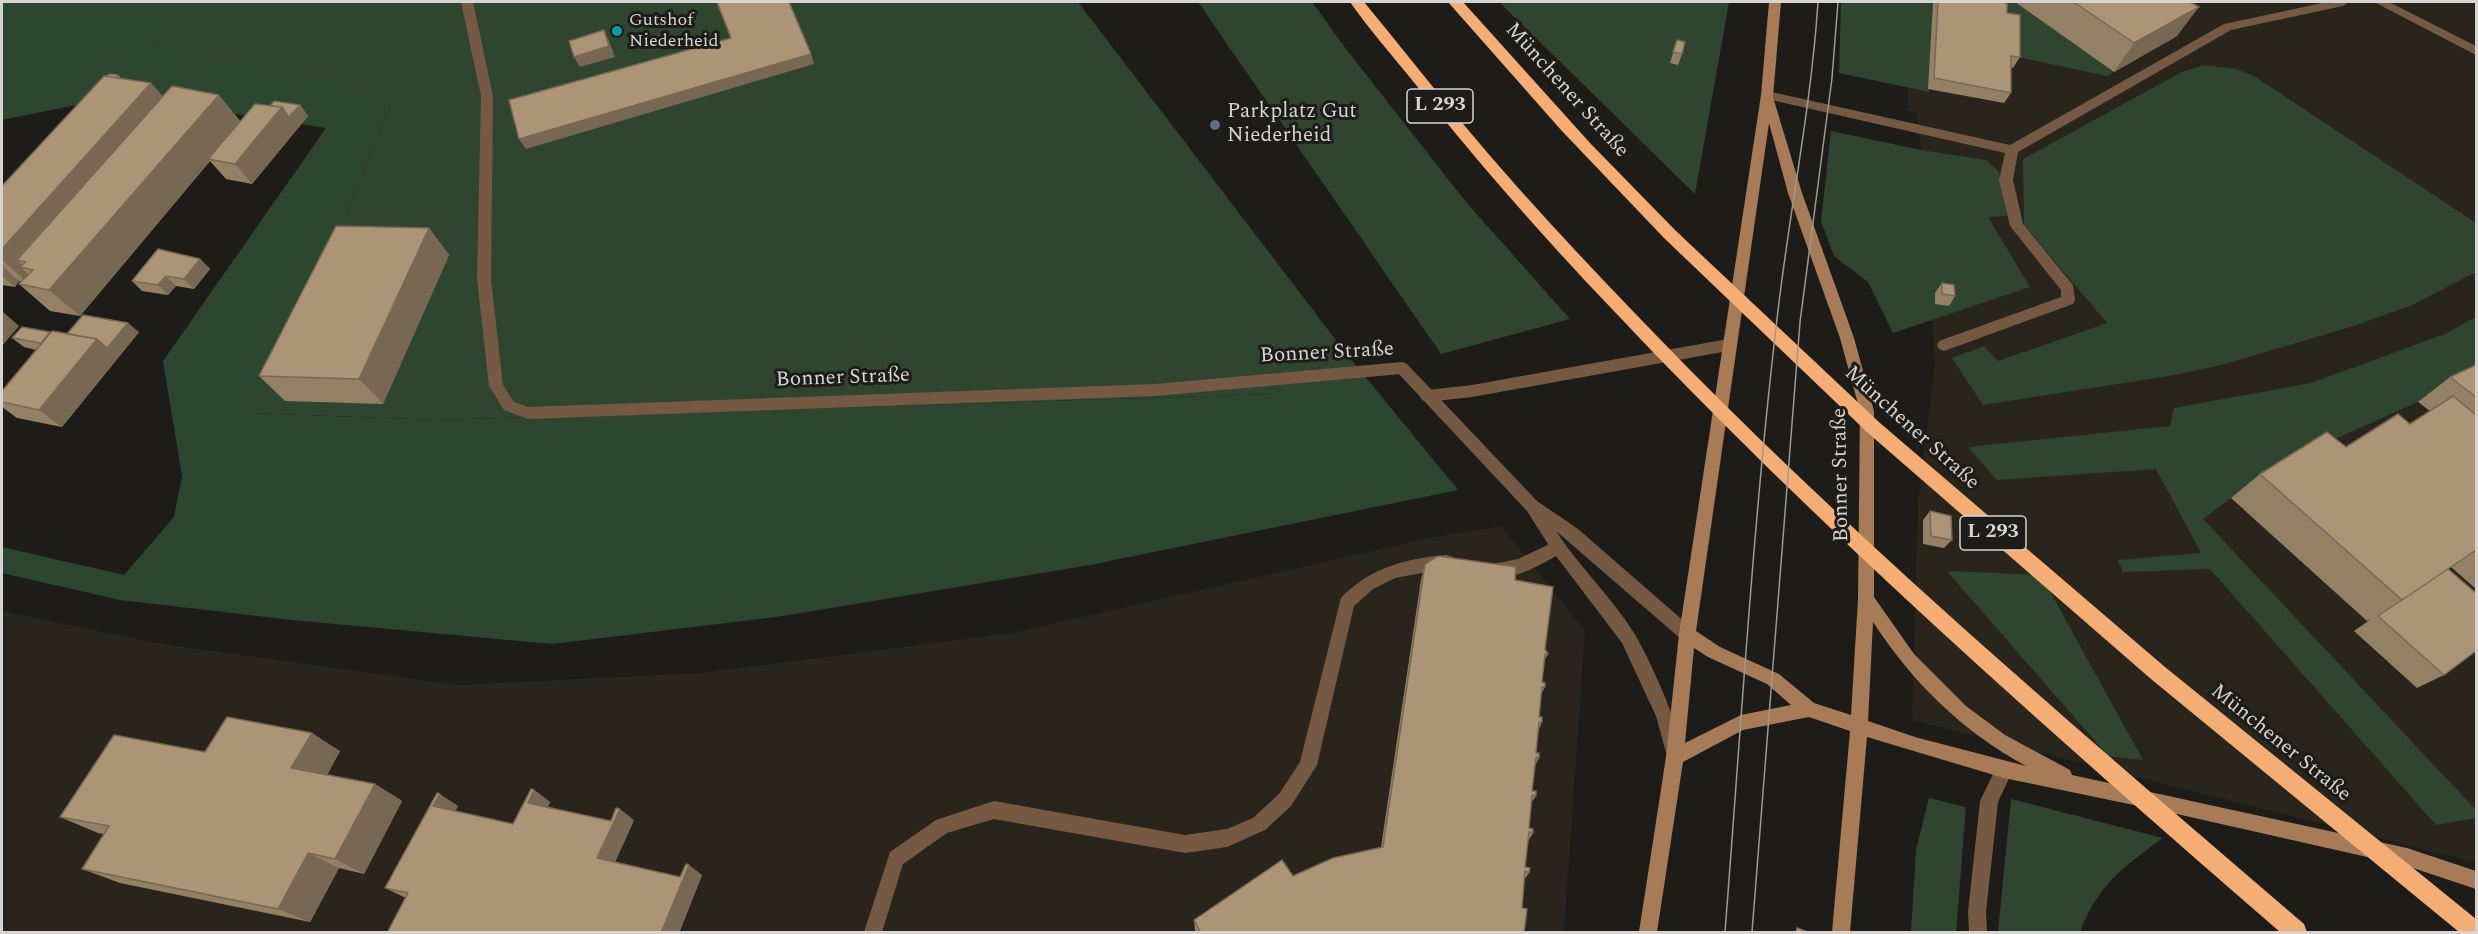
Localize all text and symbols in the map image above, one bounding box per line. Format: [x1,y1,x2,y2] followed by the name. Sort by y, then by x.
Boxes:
[629,10,719,52] place label: Gutshof Niederheid
[1499,18,1633,164] street label: Münchener Straße
[610,24,624,38] marker: Gutshof Niederheid
[1407,89,1473,123] road number: L 293
[1227,100,1357,150] place label: Parkplatz Gut Niederheid
[1208,118,1222,132] marker: Parkplatz Gut Niederheid
[1259,338,1395,370] street label: Bonner Straße
[1838,362,1984,496] street label: Münchener Straße
[775,364,911,394] street label: Bonner Straße
[1828,408,1856,542] street label: Bonner Straße
[1960,516,2026,550] road number: L 293
[2205,680,2355,808] street label: Münchener Straße

